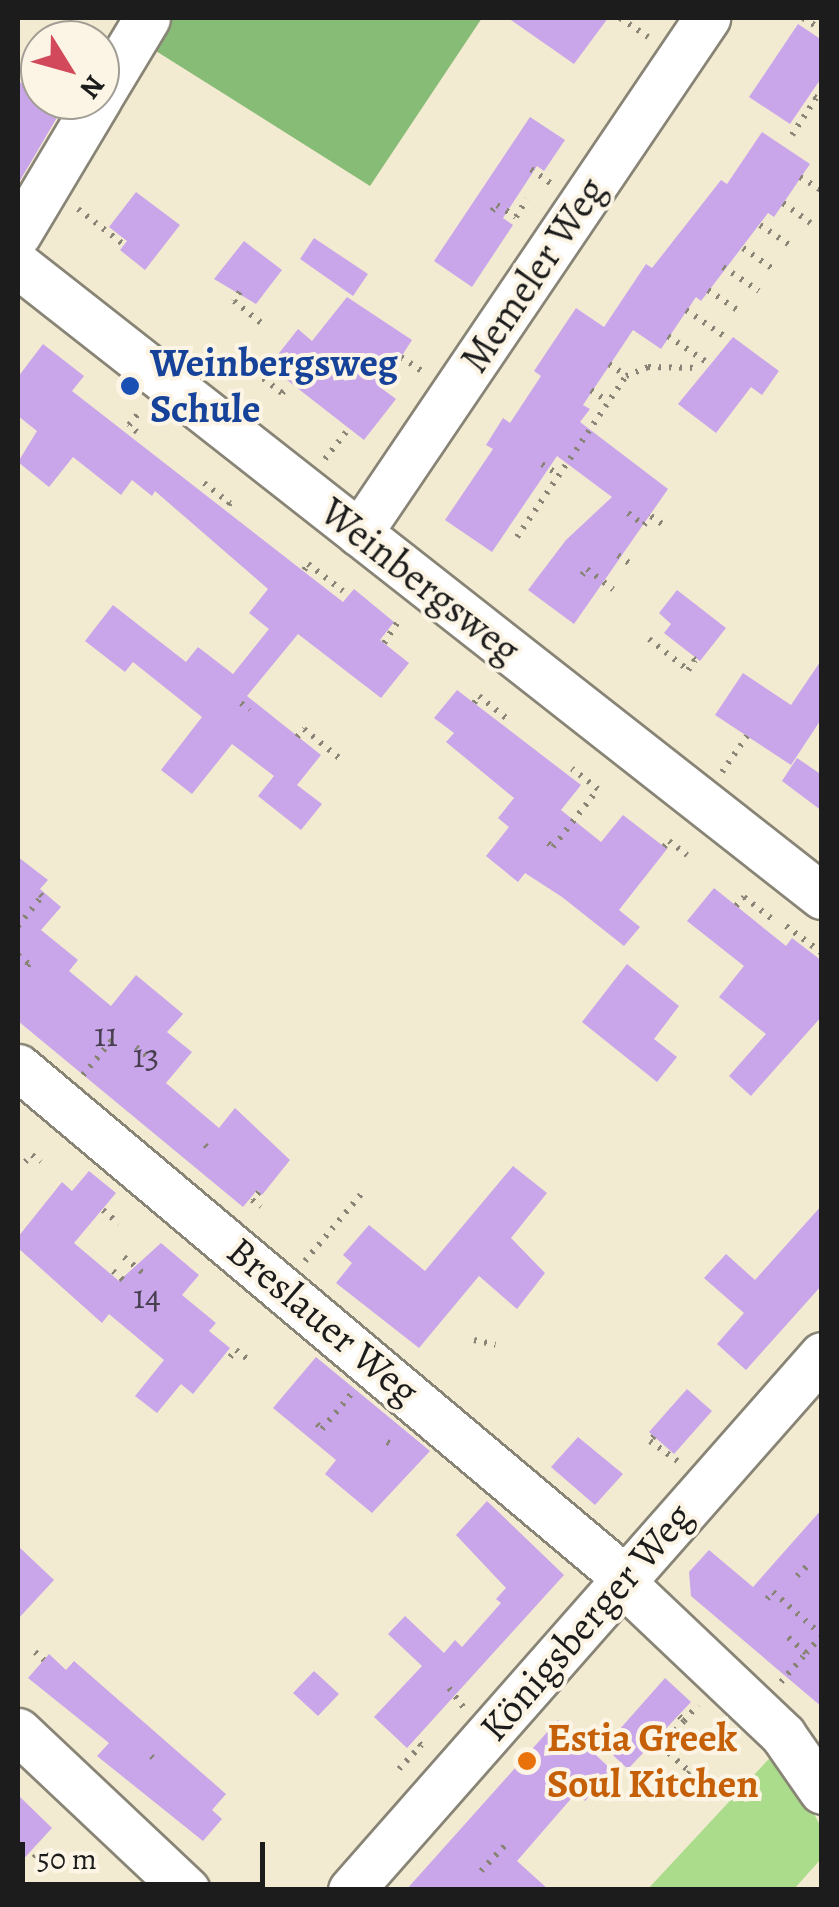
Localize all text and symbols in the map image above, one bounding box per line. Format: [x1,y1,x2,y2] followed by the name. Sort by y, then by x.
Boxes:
[20,20,120,120] north arrow
[71,67,114,106] text: N
[450,168,616,382] street label: Memeler Weg
[150,339,398,433] place label: Weinbergsweg Schule
[119,375,141,397] marker: Weinbergsweg Schule
[311,488,529,674] street label: Weinbergsweg
[94,1013,118,1055] house number: 11
[133,1034,159,1076] house number: 13
[217,1227,429,1415] street label: Breslauer Weg
[133,1275,161,1317] house number: 14
[470,1493,702,1751] street label: Königsberger Weg
[547,1714,759,1808] place label: Estia Greek Soul Kitchen
[516,1750,538,1772] marker: Estia Greek Soul Kitchen
[25,1822,270,1884] scale bar
[37,1839,97,1879] text: 50 m

